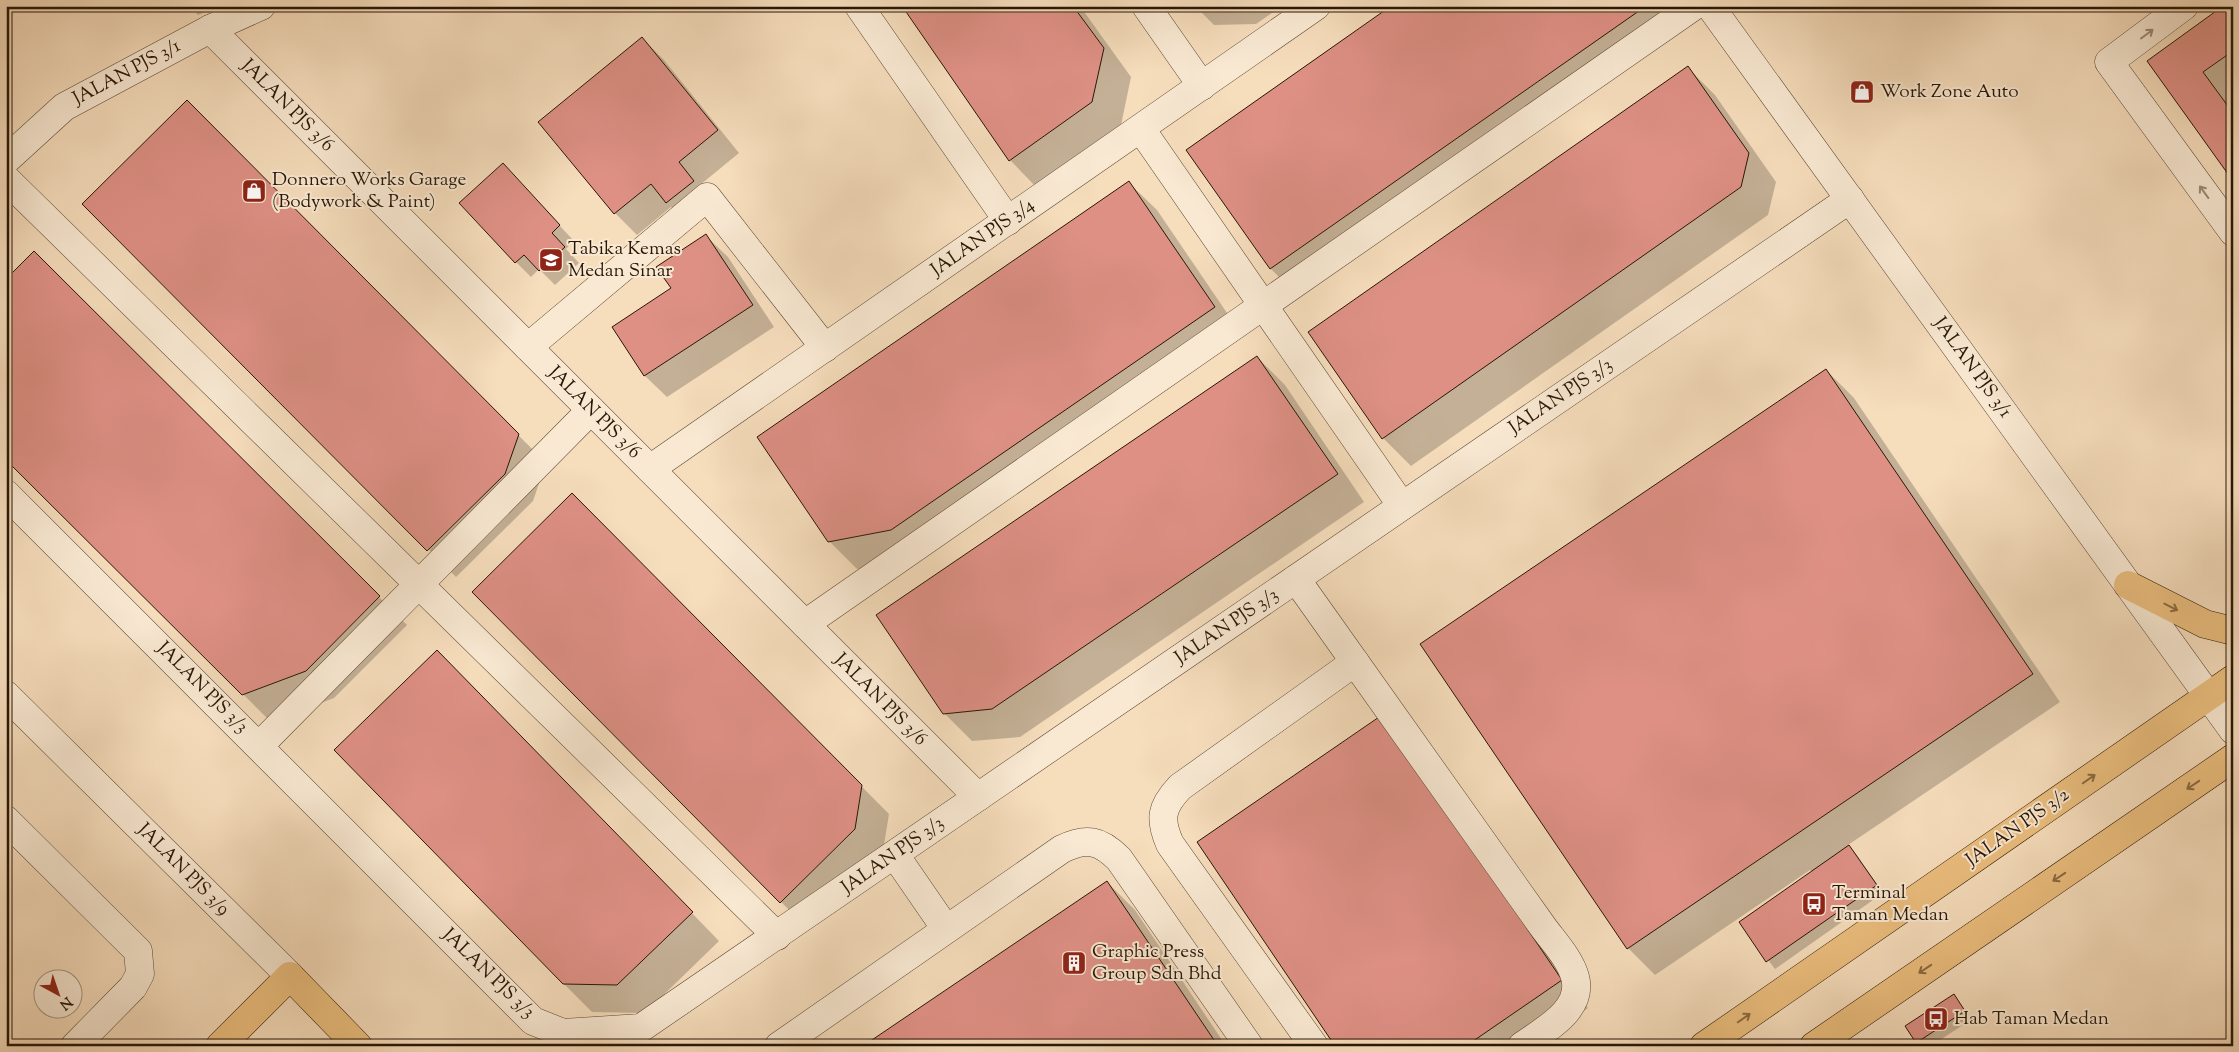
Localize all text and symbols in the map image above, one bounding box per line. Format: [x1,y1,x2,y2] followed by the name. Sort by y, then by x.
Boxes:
[2140,29,2154,39] one-way arrow
[67,33,186,113] street label: JALAN PJS 3/1
[234,53,340,159] street label: JALAN PJS 3/6
[1849,79,1875,105] shop icon: Work Zone Auto
[1880,79,2019,106] place label: Work Zone Auto
[272,167,466,216] place label: Donnero Works Garage (Bodywork & Paint)
[241,178,267,204] shop icon: Donnero Works Garage (Bodywork & Paint)
[2199,185,2209,199] one-way arrow
[925,192,1041,284] street label: JALAN PJS 3/4
[568,236,681,285] place label: Tabika Kemas Medan Sinar
[538,247,564,273] school or university icon: Tabika Kemas Medan Sinar
[1926,311,2018,424] street label: JALAN PJS 3/1
[1503,352,1618,442] street label: JALAN PJS 3/3
[541,360,647,466] street label: JALAN PJS 3/6
[1169,582,1284,672] street label: JALAN PJS 3/3
[2164,602,2179,612] one-way arrow
[149,635,254,740] street label: JALAN PJS 3/3
[827,647,933,753] street label: JALAN PJS 3/6
[2081,774,2095,784] one-way arrow
[2186,781,2200,791] one-way arrow
[1960,782,2075,874] street label: JALAN PJS 3/2
[835,811,950,902] street label: JALAN PJS 3/3
[130,817,235,922] street label: JALAN PJS 3/9
[2052,873,2066,883] one-way arrow
[1832,880,1949,929] place label: Terminal Taman Medan
[1801,891,1827,917] bus stop icon: Terminal Taman Medan
[435,922,541,1025] street label: JALAN PJS 3/3
[1092,939,1222,988] place label: Graphic Press Group Sdn Bhd
[1061,950,1087,976] building icon: Graphic Press Group Sdn Bhd
[1918,965,1932,975] one-way arrow
[32,970,82,1020] north arrow
[54,991,76,1014] text: N
[1923,1006,1949,1032] bus stop icon: Hab Taman Medan
[1954,1006,2109,1033] place label: Hab Taman Medan
[1736,1013,1750,1023] one-way arrow

